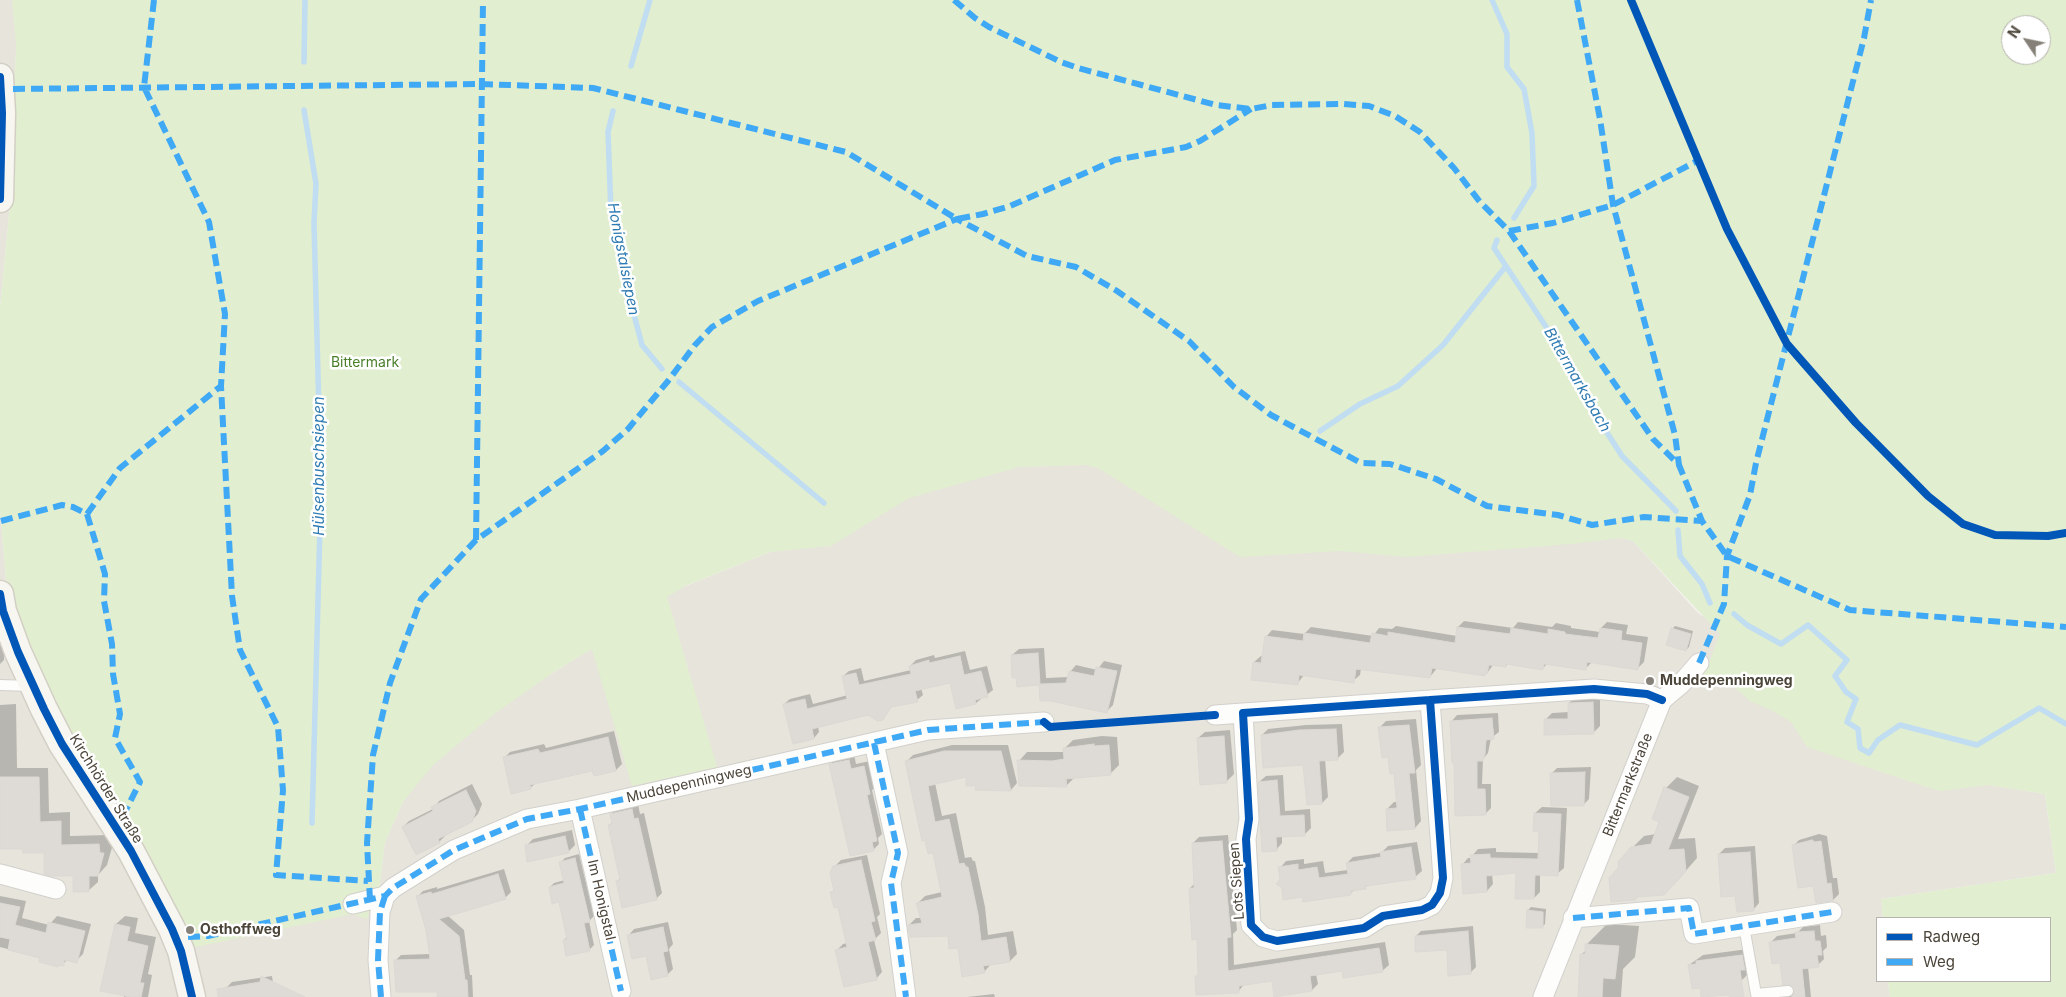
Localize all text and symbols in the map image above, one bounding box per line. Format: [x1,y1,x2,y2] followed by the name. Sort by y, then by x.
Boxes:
[2001,15,2051,65] north arrow
[2004,23,2024,41] text: N
[603,201,643,317] water label: Honigstalsiepen
[1540,325,1614,435] water label: Bittermarksbach
[331,355,399,371] park label: Bittermark
[310,396,328,536] water label: Hülsenbuschsiepen
[1660,673,1793,689] place label: Muddepenningweg
[1644,675,1656,687] marker: Muddepenningweg
[66,731,146,847] street label: Kirchhörder Straße
[1600,731,1656,839] street label: Bittermarkstraße
[625,761,753,807] street label: Muddepenningweg
[1226,842,1248,920] street label: Lots Siepen
[584,858,618,942] street label: Im Honigstal
[1876,917,2051,982] legend
[200,922,281,938] place label: Osthoffweg
[184,924,196,936] marker: Osthoffweg
[1923,927,1980,946] text: Radweg
[1923,952,1955,971] text: Weg

